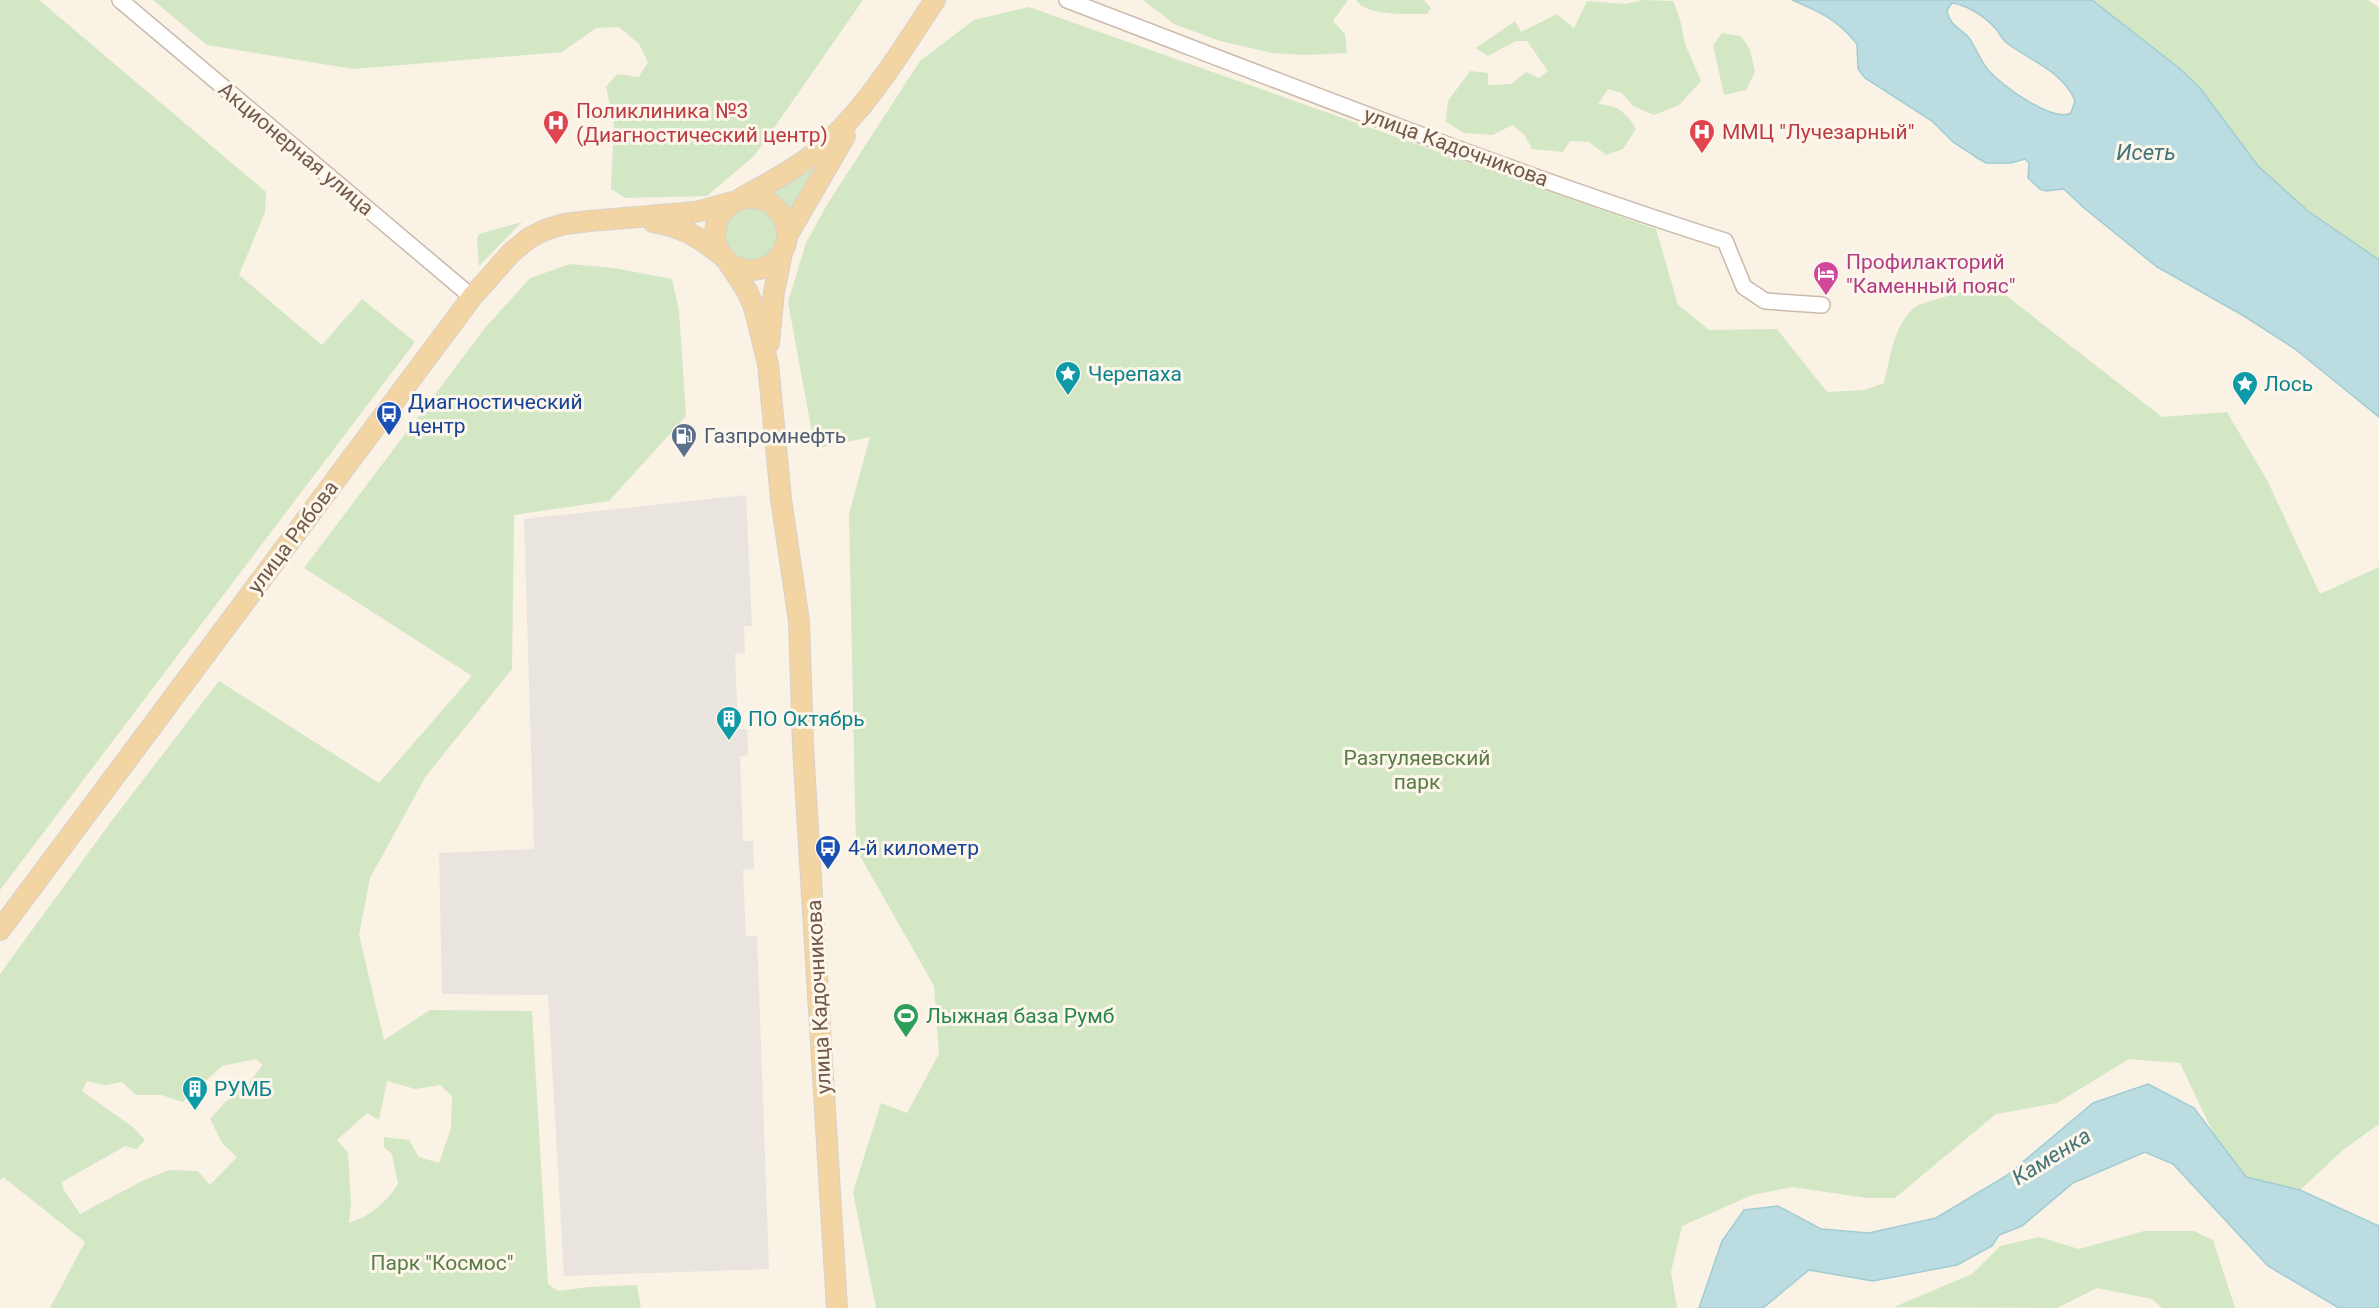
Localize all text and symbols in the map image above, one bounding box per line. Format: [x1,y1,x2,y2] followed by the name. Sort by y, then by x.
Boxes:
[214,77,378,221] street label: Акционерная улица
[576,99,828,147] place label: Поликлиника №3 (Диагностический центр)
[1360,102,1552,192] street label: улица Кадочникова
[541,108,571,146] hospital icon: Поликлиника №3 (Диагностический центр)
[1687,117,1717,155] hospital icon: ММЦ "Лучезарный"
[1722,120,1914,144] place label: ММЦ "Лучезарный"
[2116,140,2176,165] water label: Исеть
[1846,250,2015,298] place label: Профилакторий "Каменный пояс"
[1811,259,1841,297] hotel icon: Профилакторий "Каменный пояс"
[1053,359,1083,397] place icon: Черепаха
[1088,362,1182,386] place label: Черепаха
[2230,369,2260,407] place icon: Лось
[2264,372,2313,396] place label: Лось
[408,390,583,438] place label: Диагностический центр
[374,399,404,437] bus stop icon: Диагностический центр
[669,421,699,459] fuel station icon: Газпромнефть
[704,424,846,448] place label: Газпромнефть
[243,476,343,598] street label: улица Рябова
[714,704,744,742] building icon: ПО Октябрь
[748,707,865,731] place label: ПО Октябрь
[1344,746,1490,794] park label: Разгуляевский парк
[813,833,843,871] bus stop icon: 4-й километр
[848,836,979,860] place label: 4-й километр
[802,899,836,1095] street label: улица Кадочникова
[891,1001,921,1039] sports icon: Лыжная база Румб
[926,1004,1114,1028] place label: Лыжная база Румб
[180,1074,210,1112] building icon: РУМБ
[214,1077,272,1101] place label: РУМБ
[2007,1123,2095,1190] water label: Каменка
[371,1251,513,1275] park label: Парк "Космос"

